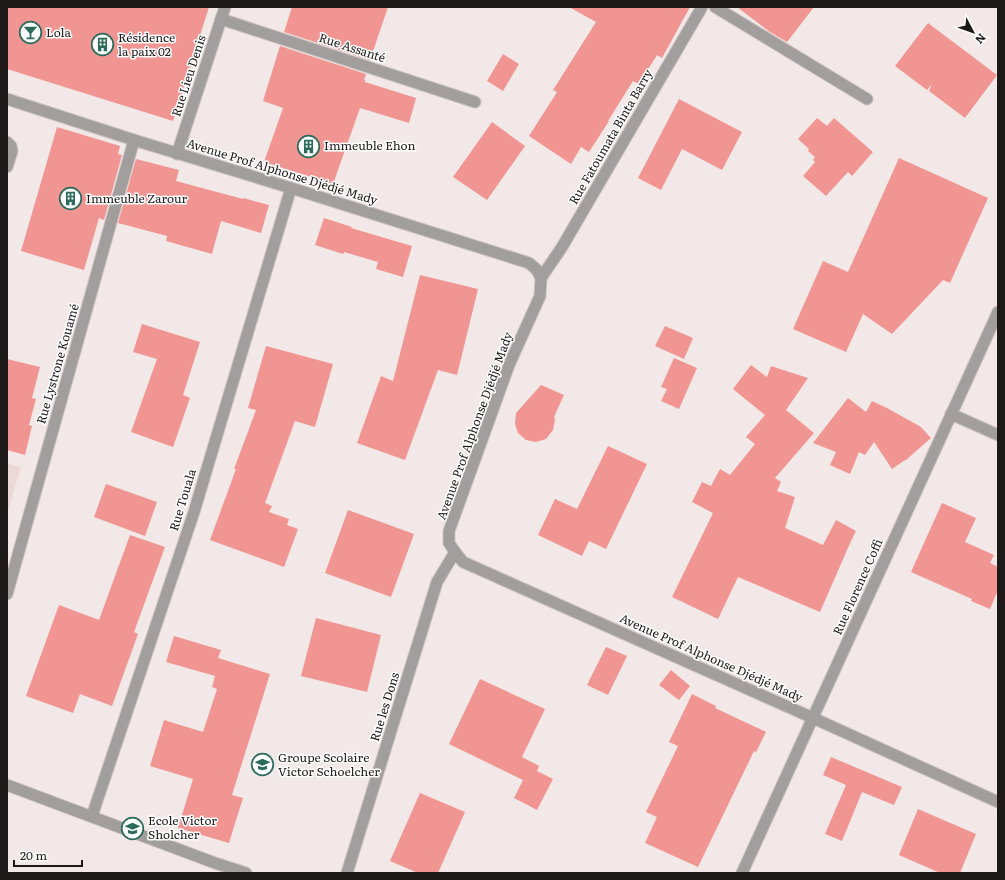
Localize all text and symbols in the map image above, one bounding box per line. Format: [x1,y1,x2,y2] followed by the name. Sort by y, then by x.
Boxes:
[953,12,993,52] north arrow
[18,20,44,46] bar icon: Lola
[46,23,72,41] place label: Lola
[118,28,175,60] place label: Résidence la paix 02
[317,28,388,66] street label: Rue Assanté
[972,30,990,48] text: N
[89,32,115,58] building icon: Résidence la paix 02
[166,32,210,119] street label: Rue Lieu Denis
[564,65,656,208] street label: Rue Fatoumata Binta Barry
[185,133,380,209] street label: Avenue Prof Alphonse Djédjé Mady
[295,133,321,159] building icon: Immeuble Ehon
[324,136,416,154] place label: Immeuble Ehon
[58,186,84,212] building icon: Immeuble Zarour
[86,189,188,207] place label: Immeuble Zarour
[31,302,83,426] street label: Rue Lystrone Kouamé
[432,329,516,522] street label: Avenue Prof Alphonse Djédjé Mady
[164,466,200,533] street label: Rue Touala
[828,535,886,638] street label: Rue Florence Coffi
[617,608,806,706] street label: Avenue Prof Alphonse Djédjé Mady
[365,669,403,744] street label: Rue les Dons
[278,748,380,780] place label: Groupe Scolaire Victor Schoelcher
[250,752,276,778] school or university icon: Groupe Scolaire Victor Schoelcher
[148,811,217,843] place label: Ecole Victor Sholcher
[119,815,145,841] school or university icon: Ecole Victor Sholcher
[14,842,82,868] scale bar
[20,846,47,864] text: 20 m

